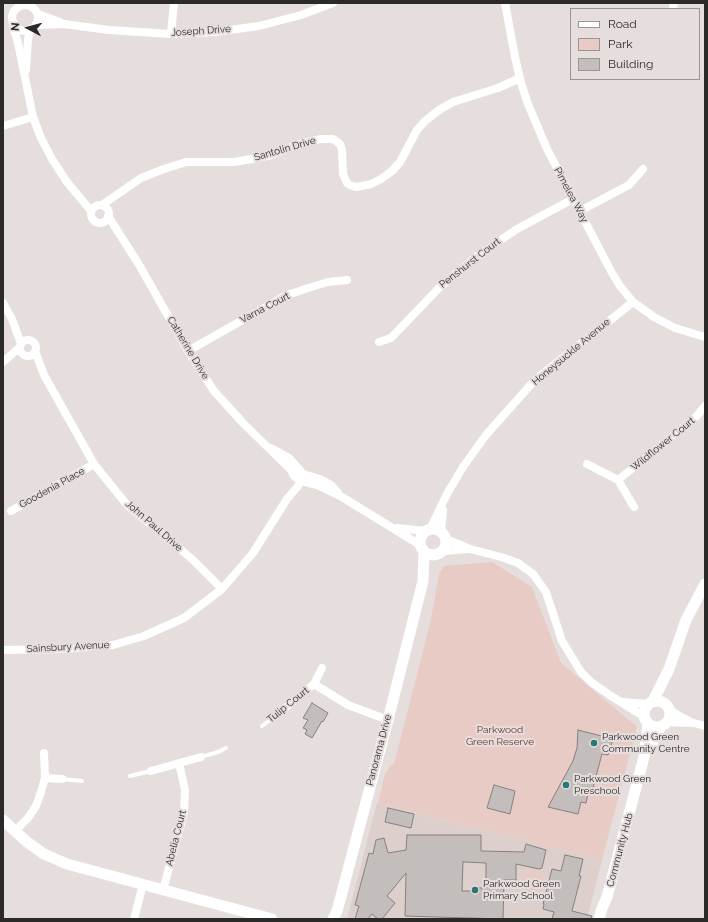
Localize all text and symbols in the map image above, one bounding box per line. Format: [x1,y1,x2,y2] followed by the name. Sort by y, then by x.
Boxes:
[8,8,48,48] north arrow
[570,8,700,80] legend
[608,17,637,31] text: Road
[9,22,22,32] text: N
[171,23,231,39] street label: Joseph Drive
[608,37,633,51] text: Park
[608,57,654,71] text: Building
[253,134,317,164] street label: Santolin Drive
[551,165,591,225] street label: Pimelea Way
[437,235,503,291] street label: Penshurst Court
[238,290,292,326] street label: Varna Court
[165,314,211,382] street label: Catherine Drive
[530,316,612,388] street label: Honeysuckle Avenue
[629,415,697,473] street label: Wildflower Court
[17,465,87,511] street label: Goodenia Place
[123,498,185,554] street label: John Paul Drive
[26,639,110,655] street label: Sainsbury Avenue
[265,684,311,726] street label: Tulip Court
[364,713,394,787] street label: Panorama Drive
[466,724,534,748] park label: Parkwood Green Reserve
[602,731,690,754] place label: Parkwood Green Community Centre
[589,738,599,748] marker: Parkwood Green Community Centre
[574,773,651,796] place label: Parkwood Green Preschool
[561,780,571,790] marker: Parkwood Green Preschool
[163,809,189,867] street label: Abelia Court
[604,812,636,888] street label: Community Hub
[483,878,560,902] place label: Parkwood Green Primary School
[470,885,480,895] marker: Parkwood Green Primary School

